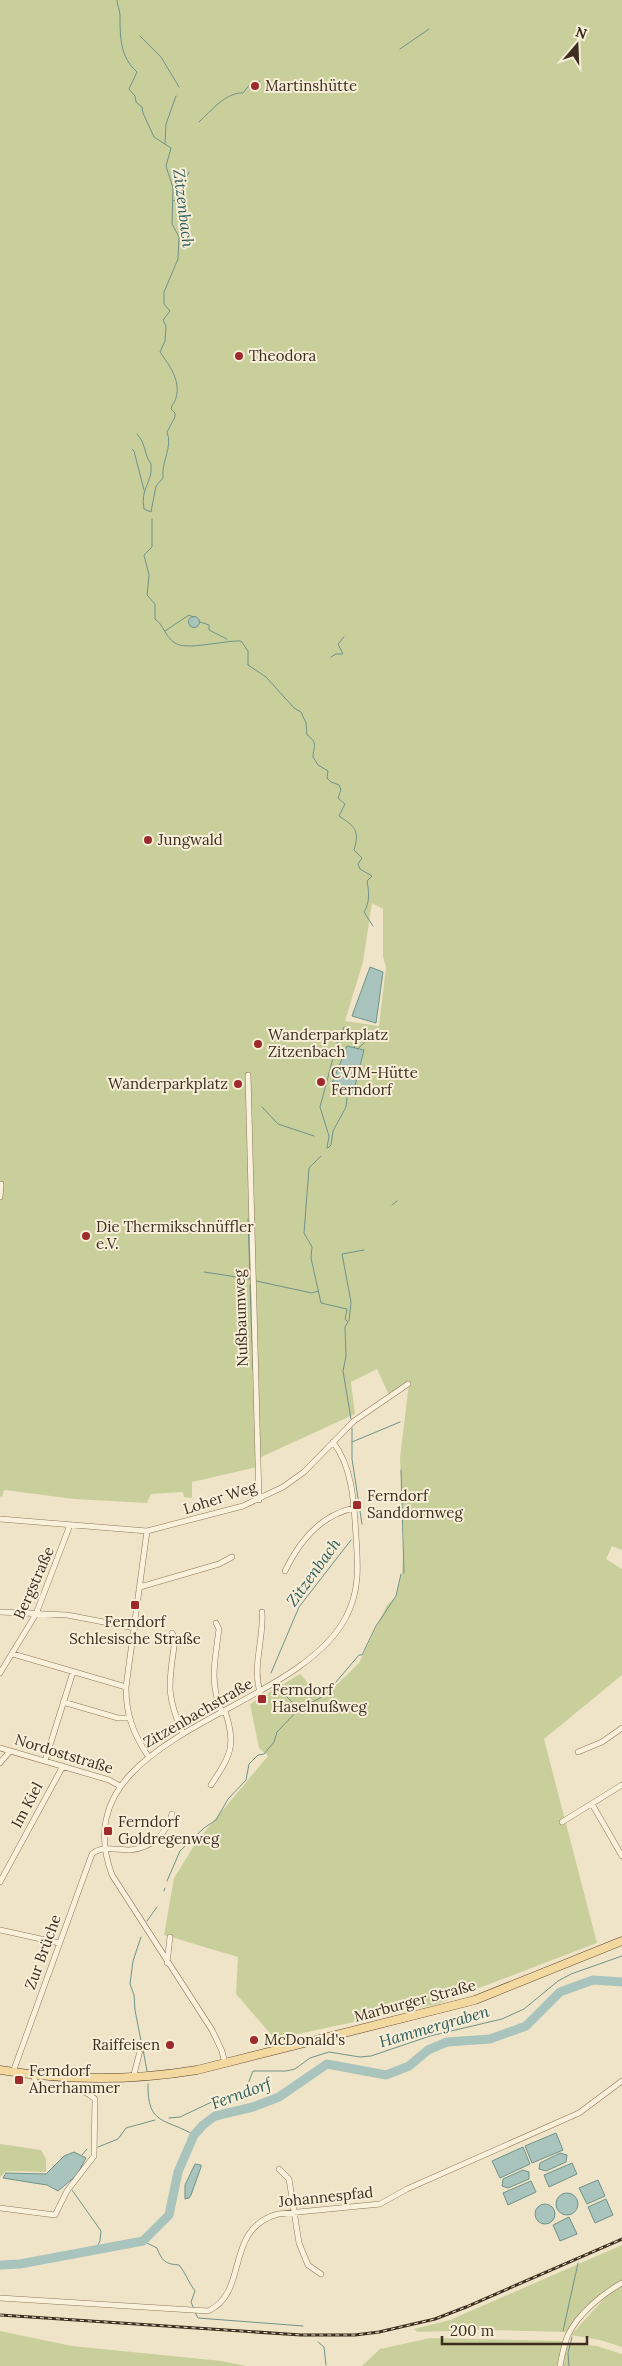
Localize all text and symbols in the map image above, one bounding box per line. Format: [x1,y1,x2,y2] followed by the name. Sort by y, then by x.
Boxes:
[552,20,602,70] north arrow
[573,22,589,43] text: N
[265,76,357,95] place label: Martinshütte
[249,80,261,92] marker: Martinshütte
[169,167,199,249] water label: Zitzenbach
[249,346,317,365] place label: Theodora
[233,350,245,362] marker: Theodora
[157,830,223,849] place label: Jungwald
[142,834,154,846] marker: Jungwald
[268,1025,388,1061] place label: Wanderparkplatz Zitzenbach
[252,1038,264,1050] marker: Wanderparkplatz Zitzenbach
[331,1063,418,1099] place label: CVJM-Hütte Ferndorf
[108,1074,228,1093] place label: Wanderparkplatz
[315,1076,327,1088] marker: CVJM-Hütte Ferndorf
[232,1078,244,1090] marker: Wanderparkplatz
[96,1217,254,1253] place label: Die Thermikschnüffler e.V.
[80,1230,92,1242] marker: Die Thermikschnüffler e.V.
[229,1268,252,1367] street label: Nußbaumweg
[181,1477,259,1518] street label: Loher Weg
[367,1486,463,1522] place label: Ferndorf Sanddornweg
[351,1499,363,1511] marker: Ferndorf Sanddornweg
[282,1534,344,1610] water label: Zitzenbach
[9,1544,58,1622] street label: Bergstraße
[129,1599,141,1611] marker: Ferndorf Schlesische Straße
[69,1612,201,1648] place label: Ferndorf Schlesische Straße
[140,1674,256,1751] street label: Zitzenbachstraße
[272,1680,368,1716] place label: Ferndorf Haselnußweg
[256,1693,268,1705] marker: Ferndorf Haselnußweg
[13,1730,116,1778] street label: Nordoststraße
[7,1779,46,1831] street label: Im Kiel
[118,1812,220,1848] place label: Ferndorf Goldregenweg
[102,1825,114,1837] marker: Ferndorf Goldregenweg
[20,1912,65,1992] street label: Zur Brüche
[352,1975,478,2026] street label: Marburger Straße
[377,2001,491,2051] water label: Hammergraben
[264,2030,345,2049] place label: McDonald's
[248,2034,260,2046] marker: McDonald's
[92,2035,160,2054] place label: Raiffeisen
[164,2039,176,2051] marker: Raiffeisen
[28,2061,121,2097] place label: Ferndorf Aherhammer
[208,2072,276,2113] water label: Ferndorf
[13,2074,25,2086] marker: Ferndorf Aherhammer
[277,2182,374,2211] street label: Johannespfad
[442,2314,587,2346] scale bar
[450,2321,494,2340] text: 200 m

